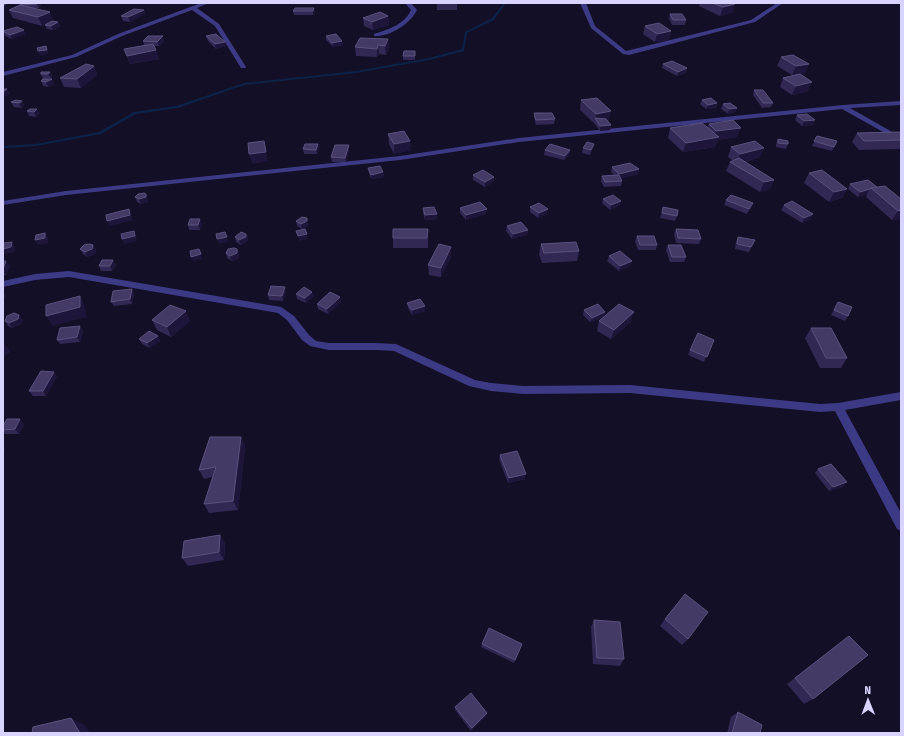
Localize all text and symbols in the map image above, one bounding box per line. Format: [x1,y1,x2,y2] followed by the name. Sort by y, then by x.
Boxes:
[848,680,888,720] north arrow
[864,684,871,697] text: N

